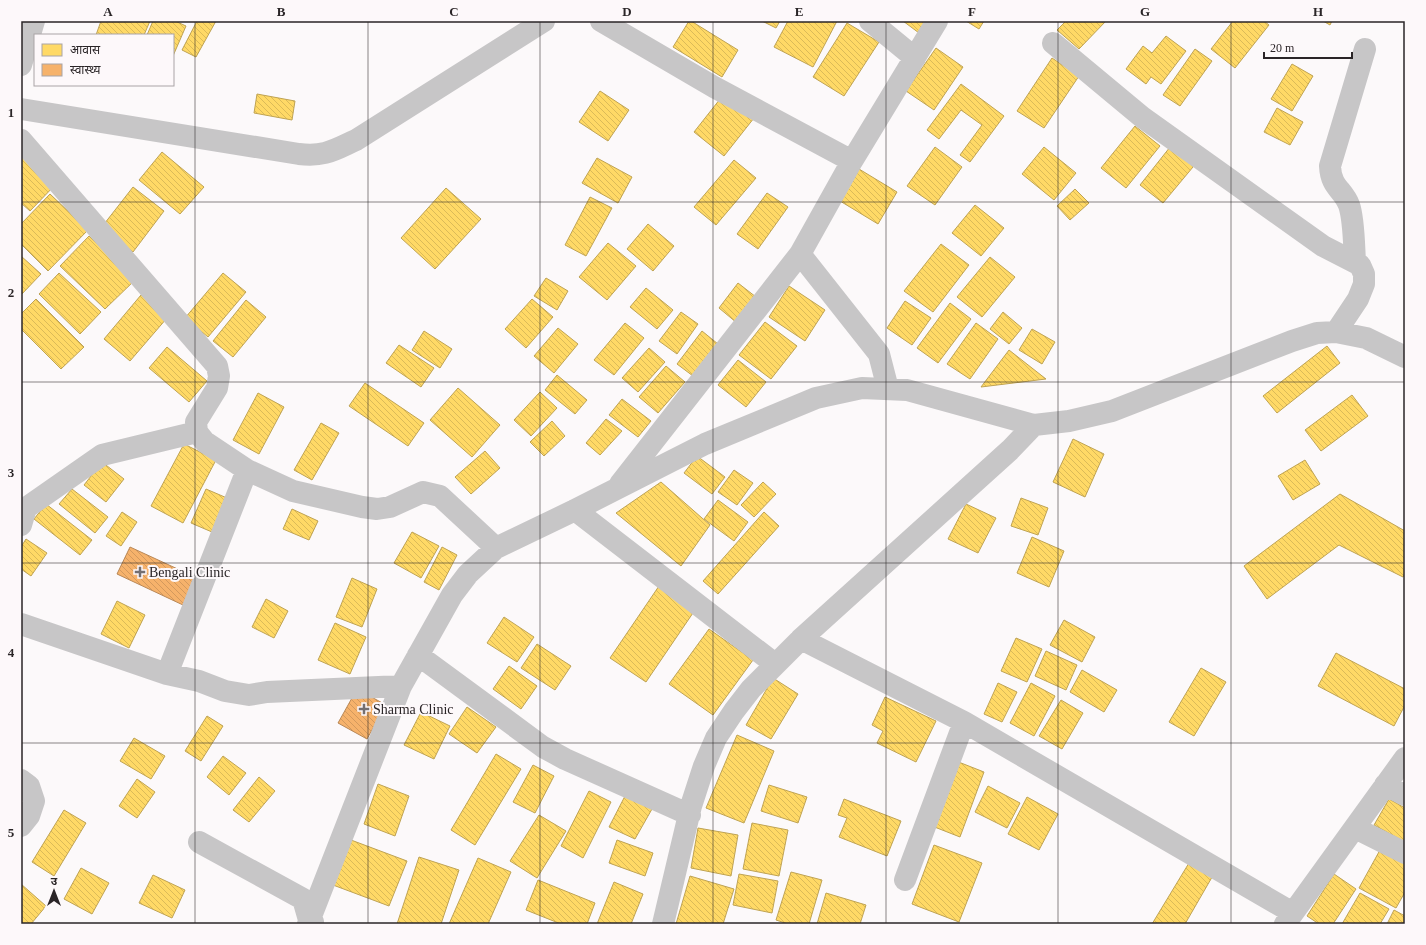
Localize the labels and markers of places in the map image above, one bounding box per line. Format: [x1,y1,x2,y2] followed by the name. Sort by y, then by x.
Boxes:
[149,565,230,580] place label: Bengali Clinic
[134,566,146,578] marker: Bengali Clinic
[373,702,454,717] place label: Sharma Clinic
[358,703,370,715] marker: Sharma Clinic

